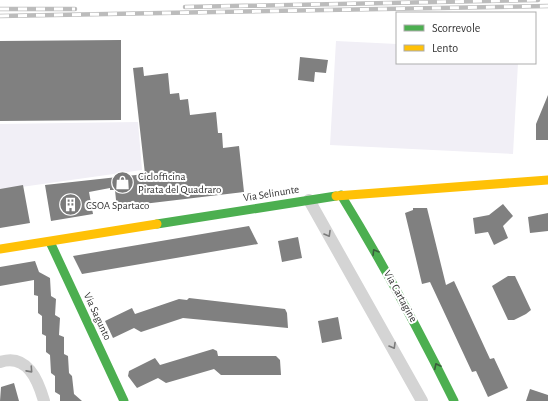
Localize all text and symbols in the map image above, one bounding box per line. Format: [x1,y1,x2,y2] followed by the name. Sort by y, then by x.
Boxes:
[396,12,536,64] legend
[432,22,480,34] text: Scorrevole
[432,42,458,54] text: Lento
[109,169,135,195] shop icon: Ciclofficina Pirata del Quadraro
[138,171,221,195] place label: Ciclofficina Pirata del Quadraro
[242,184,300,203] street label: Via Selinunte
[57,192,83,218] building icon: CSOA Spartaco
[86,200,149,211] place label: CSOA Spartaco
[323,230,331,237] one-way arrow
[373,249,380,256] one-way arrow
[382,268,419,324] street label: Via Cartagine
[82,291,113,342] street label: Via Sagunto
[388,342,395,349] one-way arrow
[434,363,442,370] one-way arrow
[26,366,33,373] one-way arrow

